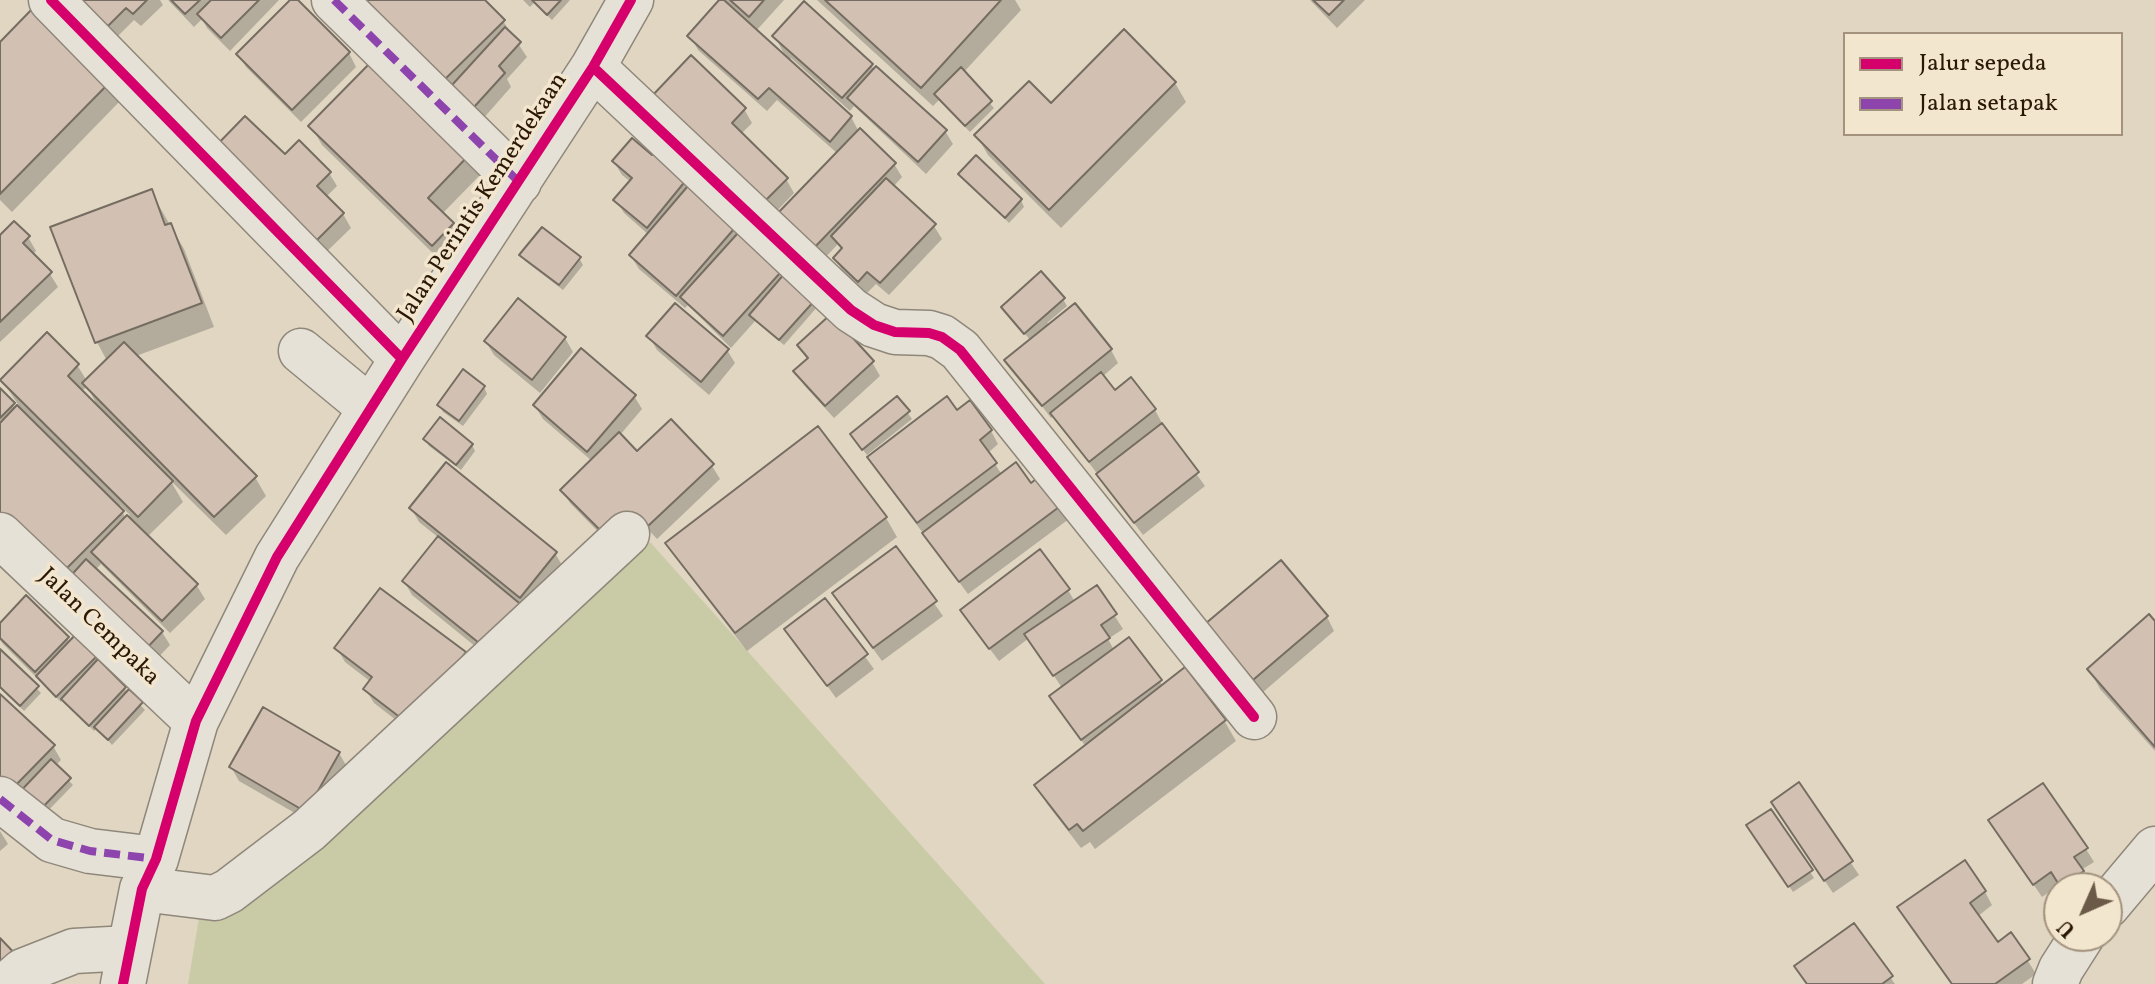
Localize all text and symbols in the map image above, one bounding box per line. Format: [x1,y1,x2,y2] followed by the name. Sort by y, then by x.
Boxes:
[1843,32,2123,136] legend
[1919,47,2047,81] text: Jalur sepeda
[393,68,575,328] street label: Jalan Perintis Kemerdekaan
[1919,87,2058,121] text: Jalan setapak
[31,563,165,693] street label: Jalan Cempaka
[2043,872,2123,952] north arrow
[2051,912,2083,944] text: U

